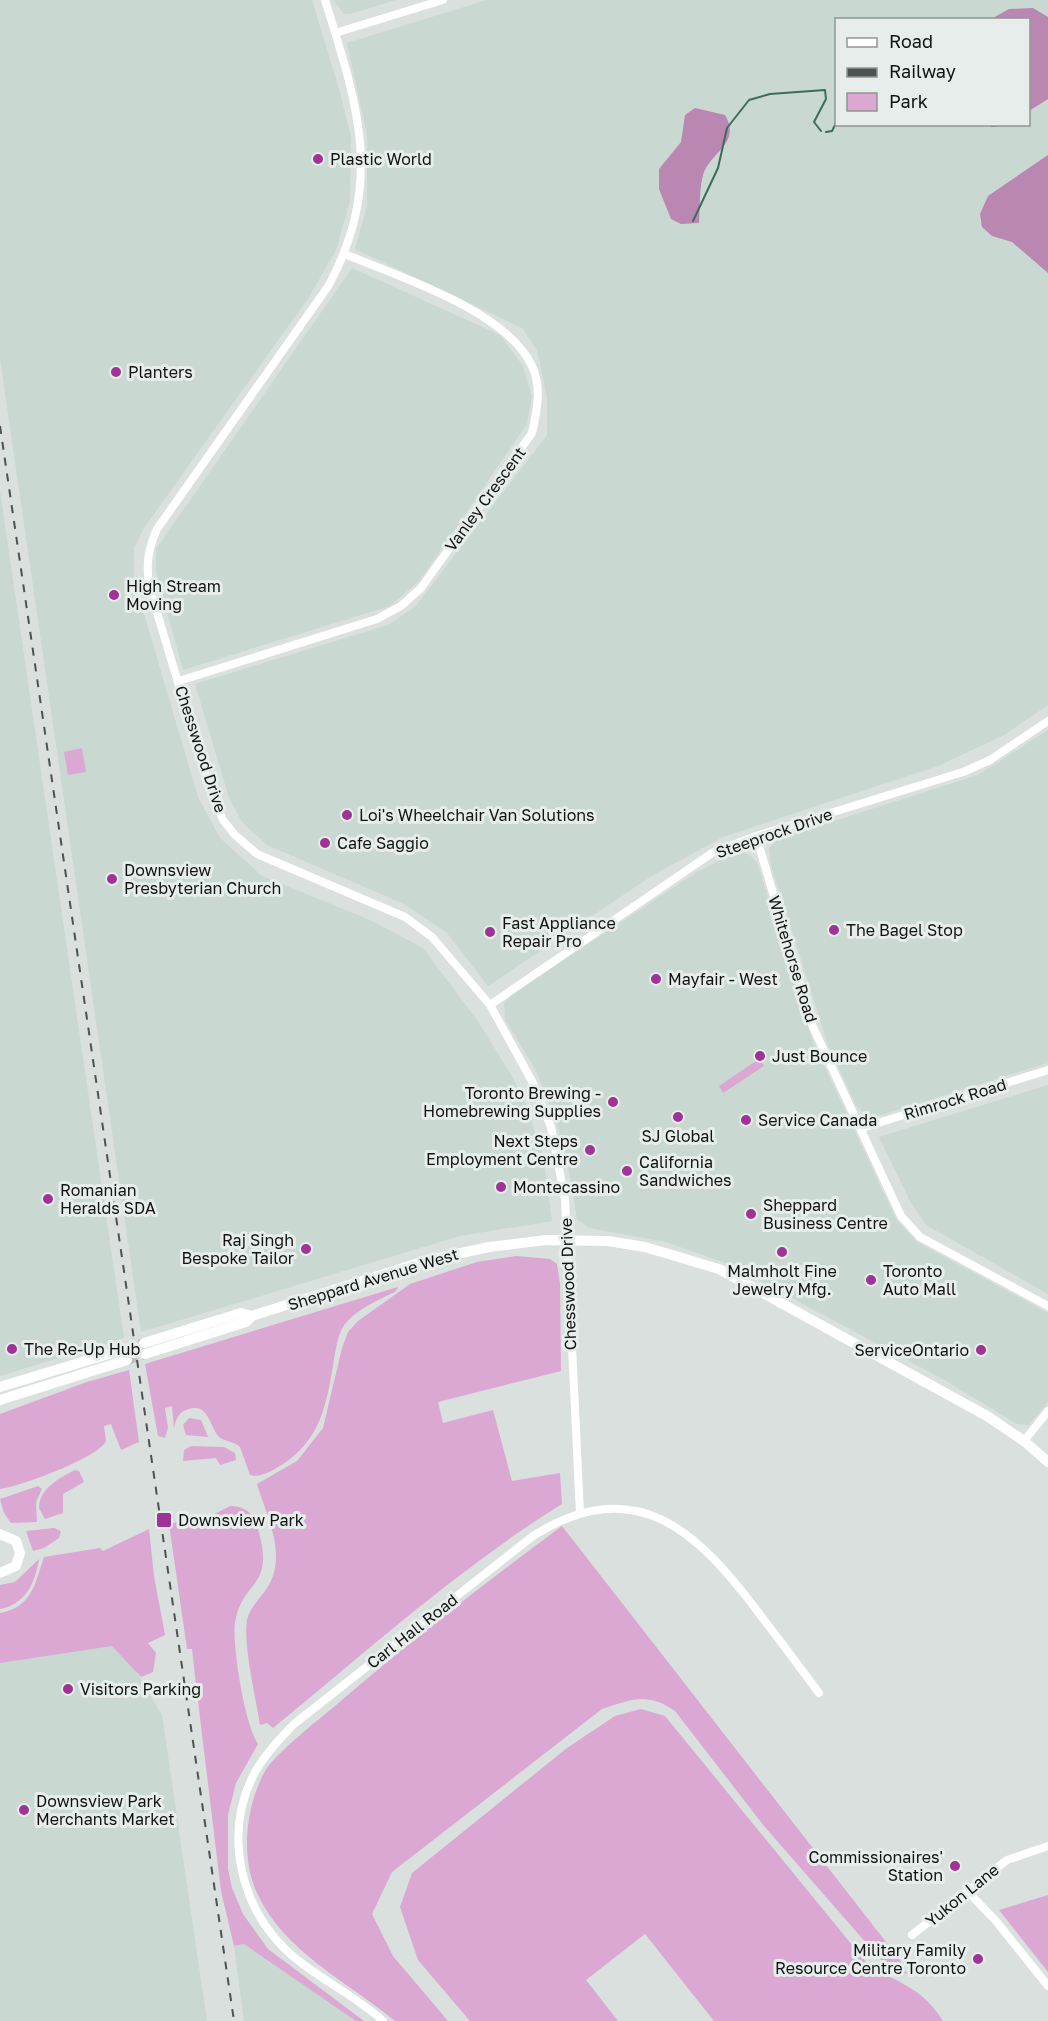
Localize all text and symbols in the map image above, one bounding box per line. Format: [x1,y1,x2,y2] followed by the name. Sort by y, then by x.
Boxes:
[835,18,1030,126] legend
[889,30,933,52] text: Road
[889,60,956,82] text: Railway
[889,90,928,112] text: Park
[330,149,432,169] place label: Plastic World
[311,152,325,166] marker: Plastic World
[128,362,193,382] place label: Planters
[109,365,123,379] marker: Planters
[440,443,530,555] street label: Vanley Crescent
[126,576,221,614] place label: High Stream Moving
[107,588,121,602] marker: High Stream Moving
[171,683,231,815] street label: Chesswood Drive
[713,804,835,862] street label: Steeprock Drive
[359,805,595,825] place label: Loi's Wheelchair Van Solutions
[340,808,354,822] marker: Loi's Wheelchair Van Solutions
[337,833,429,853] place label: Cafe Saggio
[318,836,332,850] marker: Cafe Saggio
[124,860,281,898] place label: Downsview Presbyterian Church
[105,872,119,886] marker: Downsview Presbyterian Church
[764,893,822,1025] street label: Whitehorse Road
[502,913,616,951] place label: Fast Appliance Repair Pro
[846,920,963,940] place label: The Bagel Stop
[827,923,841,937] marker: The Bagel Stop
[483,925,497,939] marker: Fast Appliance Repair Pro
[668,969,778,989] place label: Mayfair - West
[649,972,663,986] marker: Mayfair - West
[772,1046,867,1066] place label: Just Bounce
[753,1049,767,1063] marker: Just Bounce
[901,1074,1009,1124] street label: Rimrock Road
[423,1083,601,1121] place label: Toronto Brewing - Homebrewing Supplies
[606,1095,620,1109] marker: Toronto Brewing - Homebrewing Supplies
[671,1110,685,1124] marker: SJ Global
[758,1110,877,1130] place label: Service Canada
[739,1113,753,1127] marker: Service Canada
[642,1126,714,1146] place label: SJ Global
[426,1131,578,1169] place label: Next Steps Employment Centre
[583,1143,597,1157] marker: Next Steps Employment Centre
[639,1152,732,1190] place label: California Sandwiches
[620,1164,634,1178] marker: California Sandwiches
[513,1177,620,1197] place label: Montecassino
[60,1180,156,1218] place label: Romanian Heralds SDA
[494,1180,508,1194] marker: Montecassino
[41,1192,55,1206] marker: Romanian Heralds SDA
[763,1195,888,1233] place label: Sheppard Business Centre
[744,1207,758,1221] marker: Sheppard Business Centre
[556,1217,580,1351] street label: Chesswood Drive
[181,1230,294,1268] place label: Raj Singh Bespoke Tailor
[299,1242,313,1256] marker: Raj Singh Bespoke Tailor
[285,1244,461,1314] street label: Sheppard Avenue West
[775,1245,789,1259] marker: Malmholt Fine Jewelry Mfg.
[727,1261,837,1299] place label: Malmholt Fine Jewelry Mfg.
[883,1261,956,1299] place label: Toronto Auto Mall
[864,1273,878,1287] marker: Toronto Auto Mall
[24,1339,140,1359] place label: The Re-Up Hub
[854,1340,969,1360] place label: ServiceOntario
[5,1342,19,1356] marker: The Re-Up Hub
[974,1343,988,1357] marker: ServiceOntario
[178,1510,304,1530] place label: Downsview Park
[155,1511,173,1529] marker: Downsview Park
[363,1589,461,1673] street label: Carl Hall Road
[80,1679,201,1699] place label: Visitors Parking
[61,1682,75,1696] marker: Visitors Parking
[36,1791,175,1829] place label: Downsview Park Merchants Market
[17,1803,31,1817] marker: Downsview Park Merchants Market
[809,1847,943,1885] place label: Commissionaires' Station
[921,1859,1003,1931] street label: Yukon Lane
[948,1859,962,1873] marker: Commissionaires' Station
[775,1940,966,1978] place label: Military Family Resource Centre Toronto
[971,1952,985,1966] marker: Military Family Resource Centre Toronto

